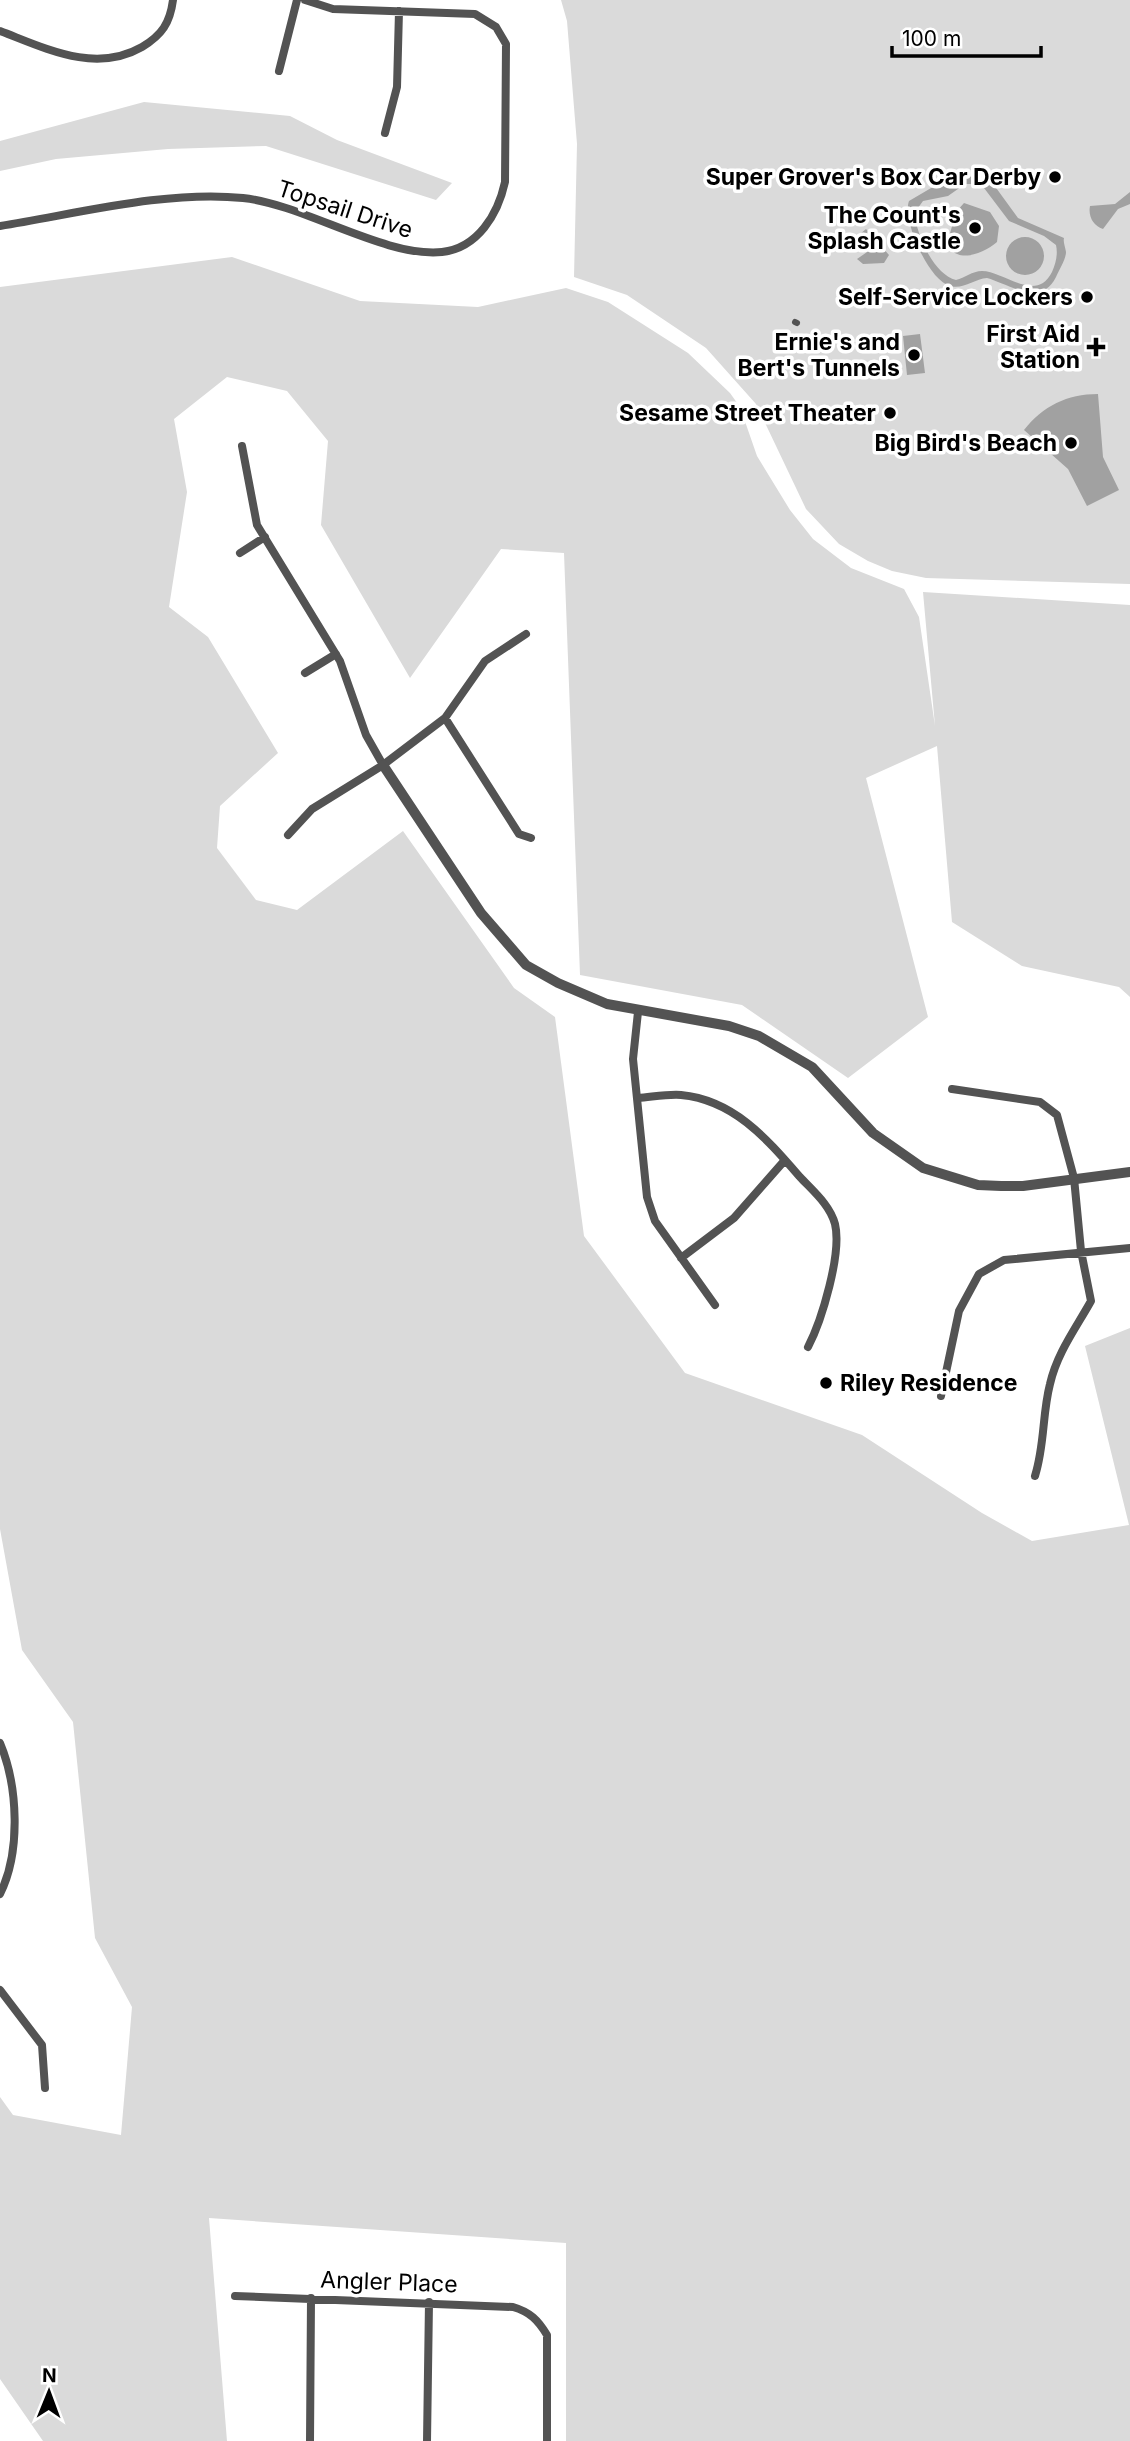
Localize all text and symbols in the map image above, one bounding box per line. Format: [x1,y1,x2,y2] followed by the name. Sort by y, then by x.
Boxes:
[892,14,1041,58] scale bar
[902,26,961,51] text: 100 m
[706,163,1041,191] place label: Super Grover's Box Car Derby
[1047,169,1063,185] marker: Super Grover's Box Car Derby
[274,174,416,244] street label: Topsail Drive
[808,201,961,255] place label: The Count's Splash Castle
[967,220,983,236] marker: The Count's Splash Castle
[838,283,1073,311] place label: Self-Service Lockers
[1079,289,1095,305] marker: Self-Service Lockers
[986,320,1080,374] place label: First Aid Station
[737,328,900,382] place label: Ernie's and Bert's Tunnels
[1086,337,1106,357] marker: First Aid Station
[906,347,922,363] marker: Ernie's and Bert's Tunnels
[619,399,876,427] place label: Sesame Street Theater
[882,405,898,421] marker: Sesame Street Theater
[875,429,1057,457] place label: Big Bird's Beach
[1063,435,1079,451] marker: Big Bird's Beach
[840,1369,1018,1397] place label: Riley Residence
[818,1375,834,1391] marker: Riley Residence
[320,2266,458,2298] street label: Angler Place
[14,2357,84,2427] north arrow
[42,2364,57,2387] text: N

